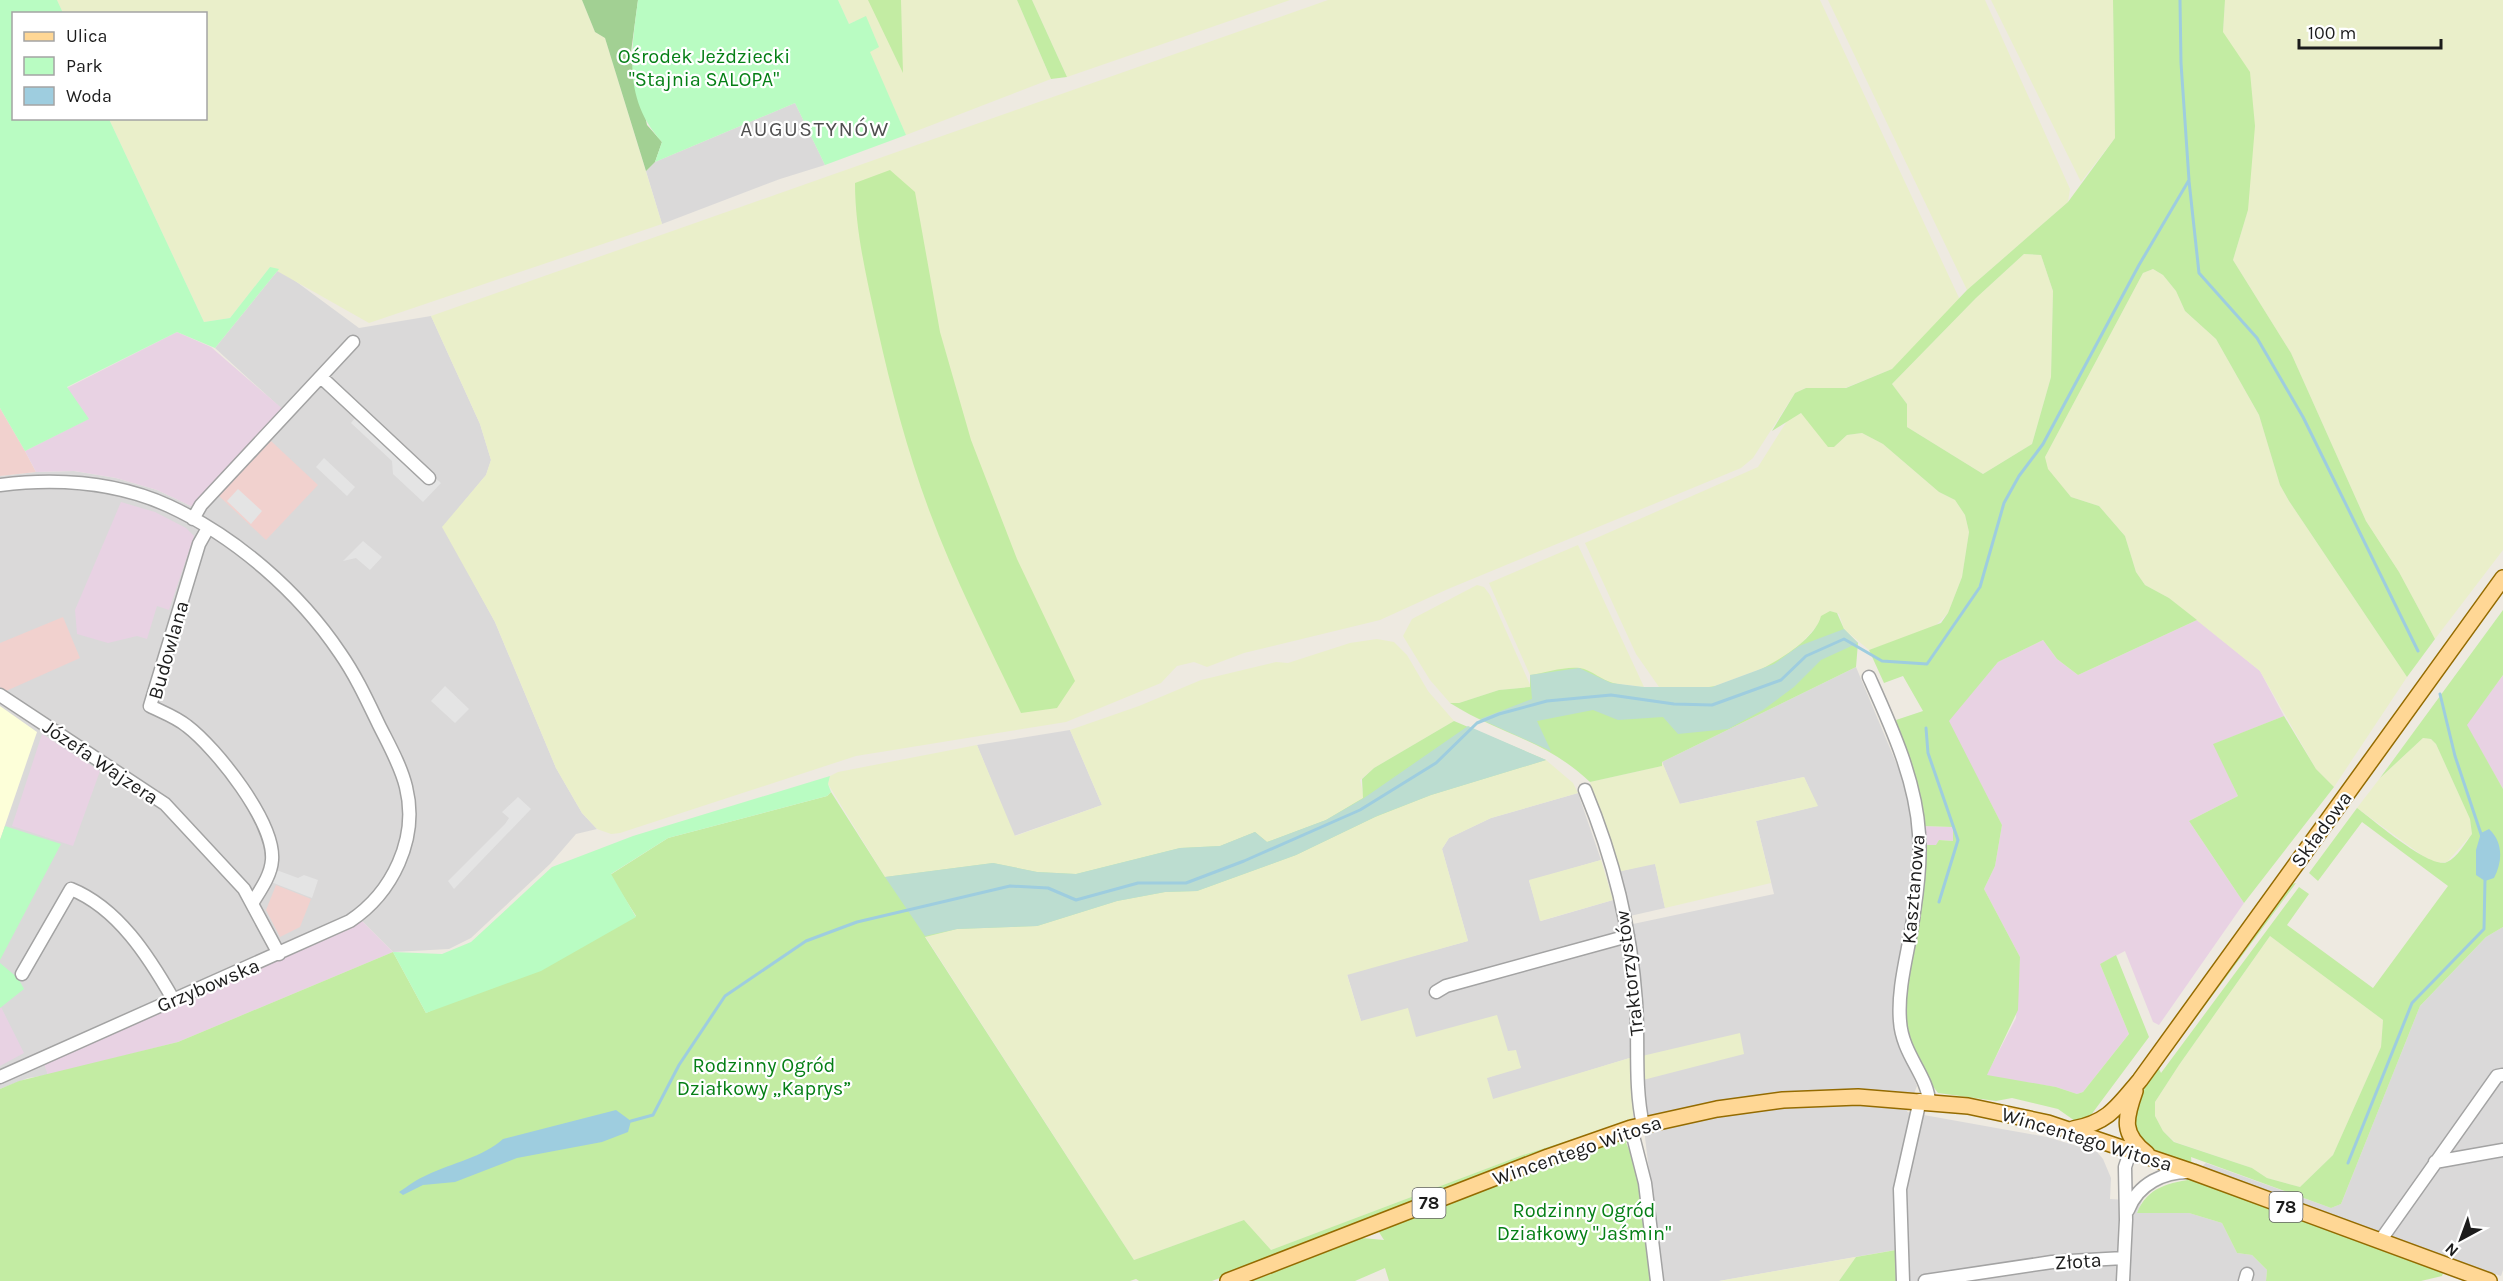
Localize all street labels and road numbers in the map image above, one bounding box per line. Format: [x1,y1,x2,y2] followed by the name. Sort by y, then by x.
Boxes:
[143,598,194,702] street label: Budowlana
[39,715,163,809] street label: Józefa Wajzera
[2286,787,2357,872] street label: Składowa
[1897,833,1930,945] street label: Kasztanowa
[1610,909,1649,1037] street label: Traktorzystów
[154,954,263,1017] street label: Grzybowska
[1999,1103,2175,1176] street label: Wincentego Witosa
[1490,1111,1665,1190] street label: Wincentego Witosa
[1412,1188,1446,1218] road number: 78
[2270,1192,2302,1222] road number: 78
[2054,1248,2102,1275] street label: Złota

